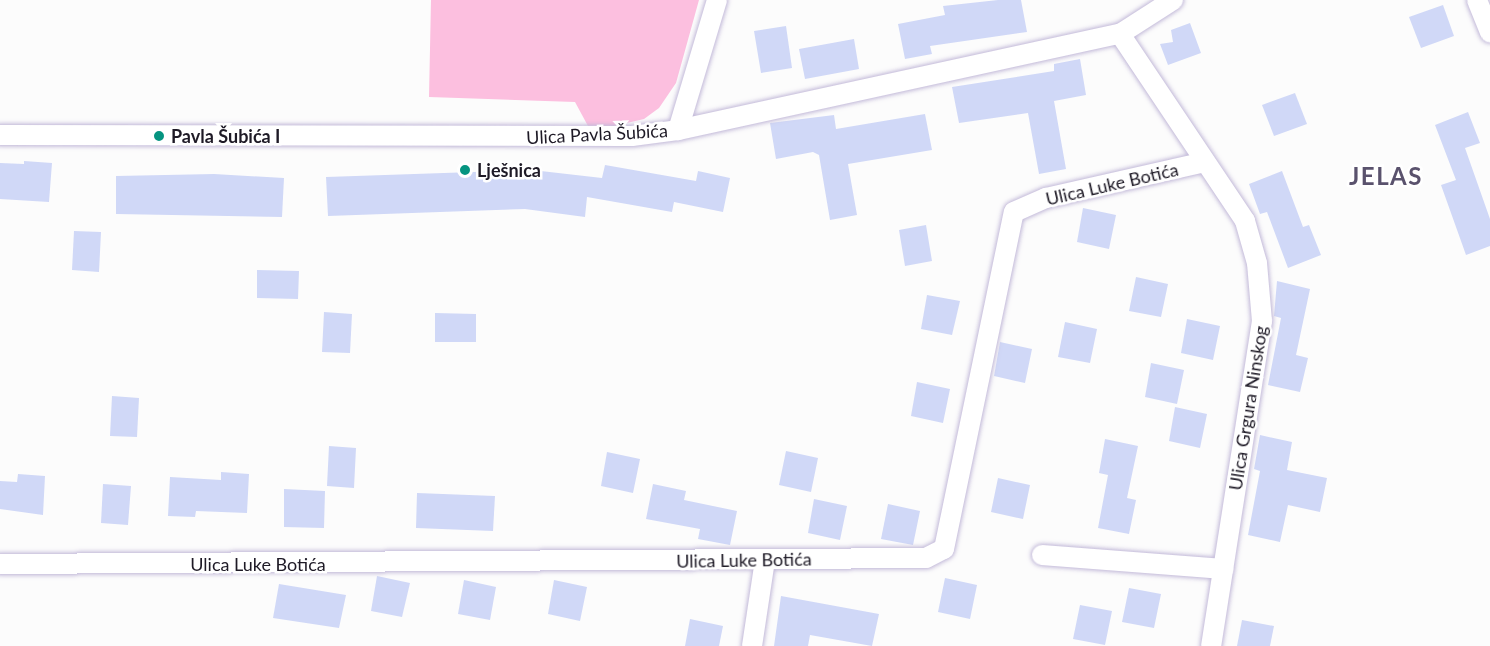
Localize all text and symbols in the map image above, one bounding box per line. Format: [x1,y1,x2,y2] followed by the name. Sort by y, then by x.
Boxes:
[526,120,668,148] street label: Ulica Pavla Šubića
[171,125,280,147] place label: Pavla Šubića I
[152,129,166,143] marker: Pavla Šubića I
[1044,158,1180,210] street label: Ulica Luke Botića
[477,159,541,181] place label: Lješnica
[1349,162,1423,190] district label: JELAS
[458,163,472,177] marker: Lješnica
[1224,324,1272,492] street label: Ulica Grgura Ninskog
[676,548,812,572] street label: Ulica Luke Botića
[190,553,326,575] street label: Ulica Luke Botića

